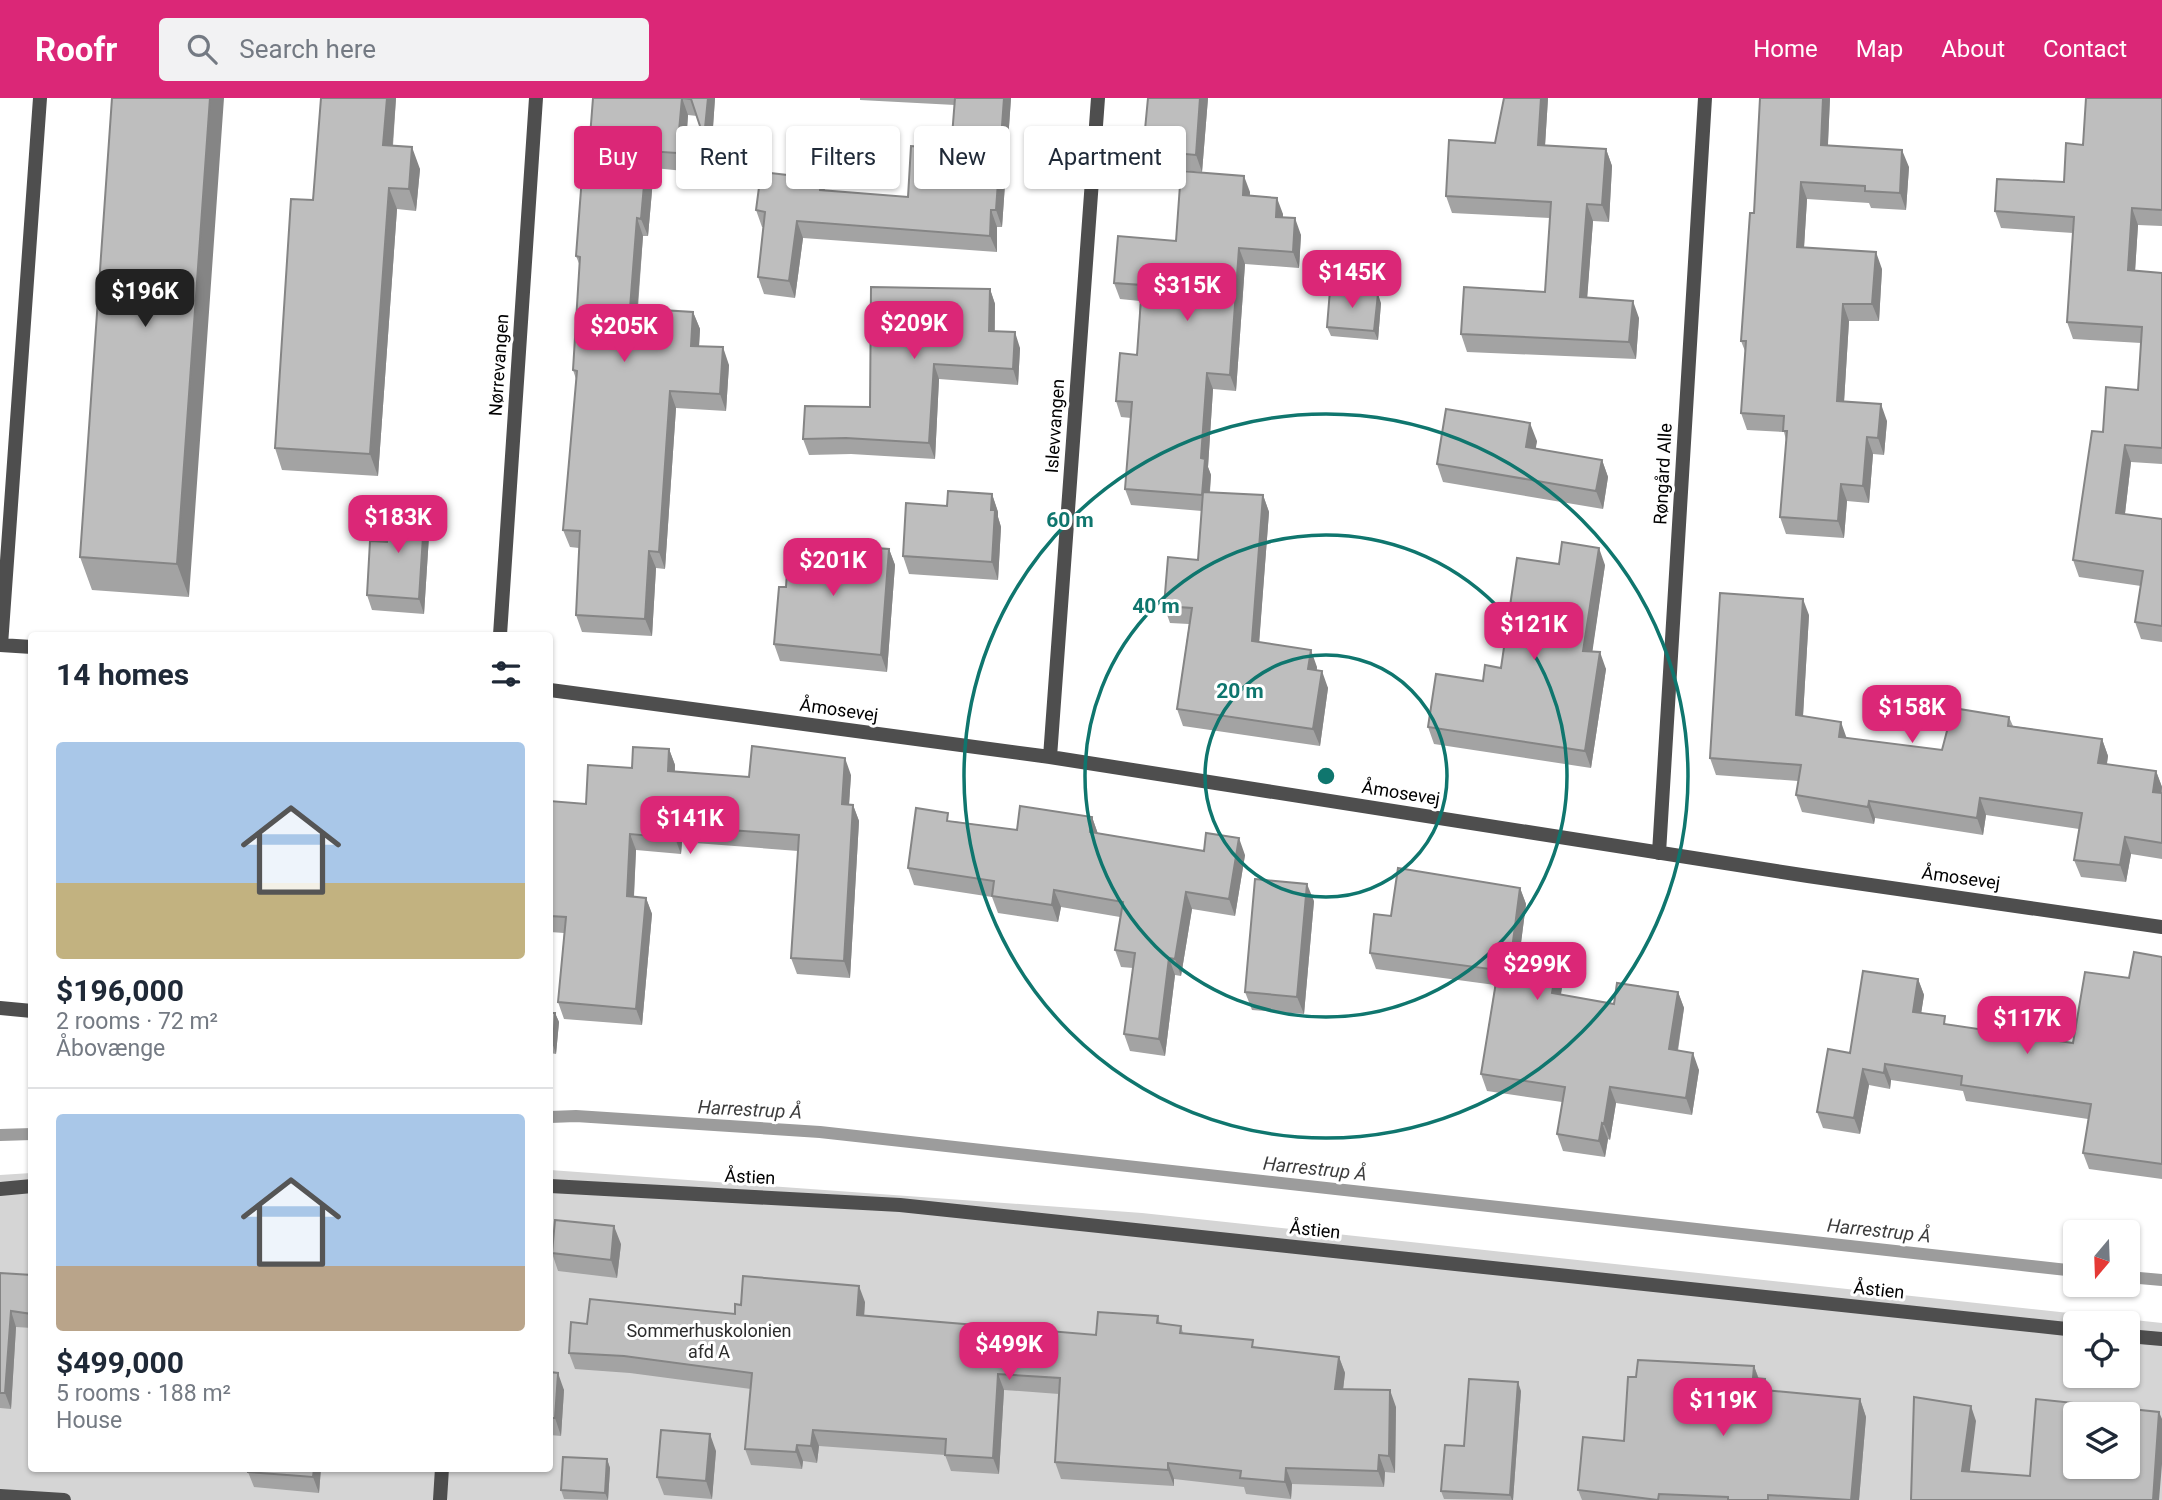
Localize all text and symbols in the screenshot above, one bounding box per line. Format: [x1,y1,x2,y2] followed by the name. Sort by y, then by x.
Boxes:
[159,18,649,81] search box
[35,30,117,69] text: Roofr
[183,30,221,68] icon: search
[239,34,376,64] text: Search here
[1753,35,1818,63] text: Home
[1856,35,1903,63] text: Map
[1941,35,2005,63] text: About
[2043,35,2127,63] text: Contact
[574,126,662,189] chip: Buy
[676,126,772,189] chip: Rent
[786,126,900,189] chip: Filters
[914,126,1010,189] chip: New
[1024,126,1186,189] chip: Apartment
[1303,250,1401,310] pin: $145K
[1318,259,1386,286] text: $145K
[1138,264,1236,323] pin: $315K
[96,270,194,329] pin: $196K
[1153,272,1221,299] text: $315K
[111,278,179,305] text: $196K
[865,302,963,361] pin: $209K
[575,304,673,364] pin: $205K
[880,310,948,337] text: $209K
[484,313,513,417] street label: Nørrevangen
[590,313,658,340] text: $205K
[1041,378,1068,474] street label: Islevvangen
[1649,423,1676,525] street label: Røngård Alle
[349,496,447,555] pin: $183K
[364,504,432,531] text: $183K
[1046,508,1094,532] text: 60 m
[784,538,882,598] pin: $201K
[799,547,867,574] text: $201K
[1132,594,1180,618] text: 40 m
[1485,602,1583,662] pin: $121K
[1500,611,1568,638] text: $121K
[487,655,525,693] icon: filters
[56,657,189,692] text: 14 homes
[1216,679,1264,703] text: 20 m
[1863,686,1961,745] pin: $158K
[799,693,880,725] street label: Åmosevej
[1878,694,1946,721] text: $158K
[1314,764,1338,788] centre of rings
[1360,775,1442,809] street label: Åmosevej
[228,787,354,913] icon: home
[641,796,739,856] pin: $141K
[656,805,724,832] text: $141K
[1921,861,2002,893] street label: Åmosevej
[1488,942,1586,1002] pin: $299K
[1503,951,1571,978] text: $299K
[56,973,184,1008] text: $196,000
[1978,996,2076,1056] pin: $117K
[1993,1005,2061,1032] text: $117K
[56,1008,218,1035] text: 2 rooms · 72 m²
[56,1035,165,1062] text: Åbovænge
[697,1095,803,1124] water label: Harrestrup Å
[1262,1152,1368,1185] water label: Harrestrup Å
[228,1159,354,1285] icon: home
[724,1164,776,1188] street label: Åstien
[1826,1214,1932,1247] water label: Harrestrup Å
[1289,1215,1342,1243] street label: Åstien
[2063,1220,2140,1297] north arrow
[2063,1220,2140,1479] map controls
[1853,1275,1906,1303] street label: Åstien
[2063,1311,2140,1388] button: locate
[626,1320,792,1362] park label: Sommerhuskolonien afd A
[960,1322,1058,1382] pin: $499K
[975,1331,1043,1358] text: $499K
[56,1345,184,1380] text: $499,000
[1674,1378,1772,1438] pin: $119K
[56,1380,231,1407] text: 5 rooms · 188 m²
[1689,1387,1757,1414] text: $119K
[2063,1402,2140,1479] button: layers
[56,1407,122,1434] text: House

